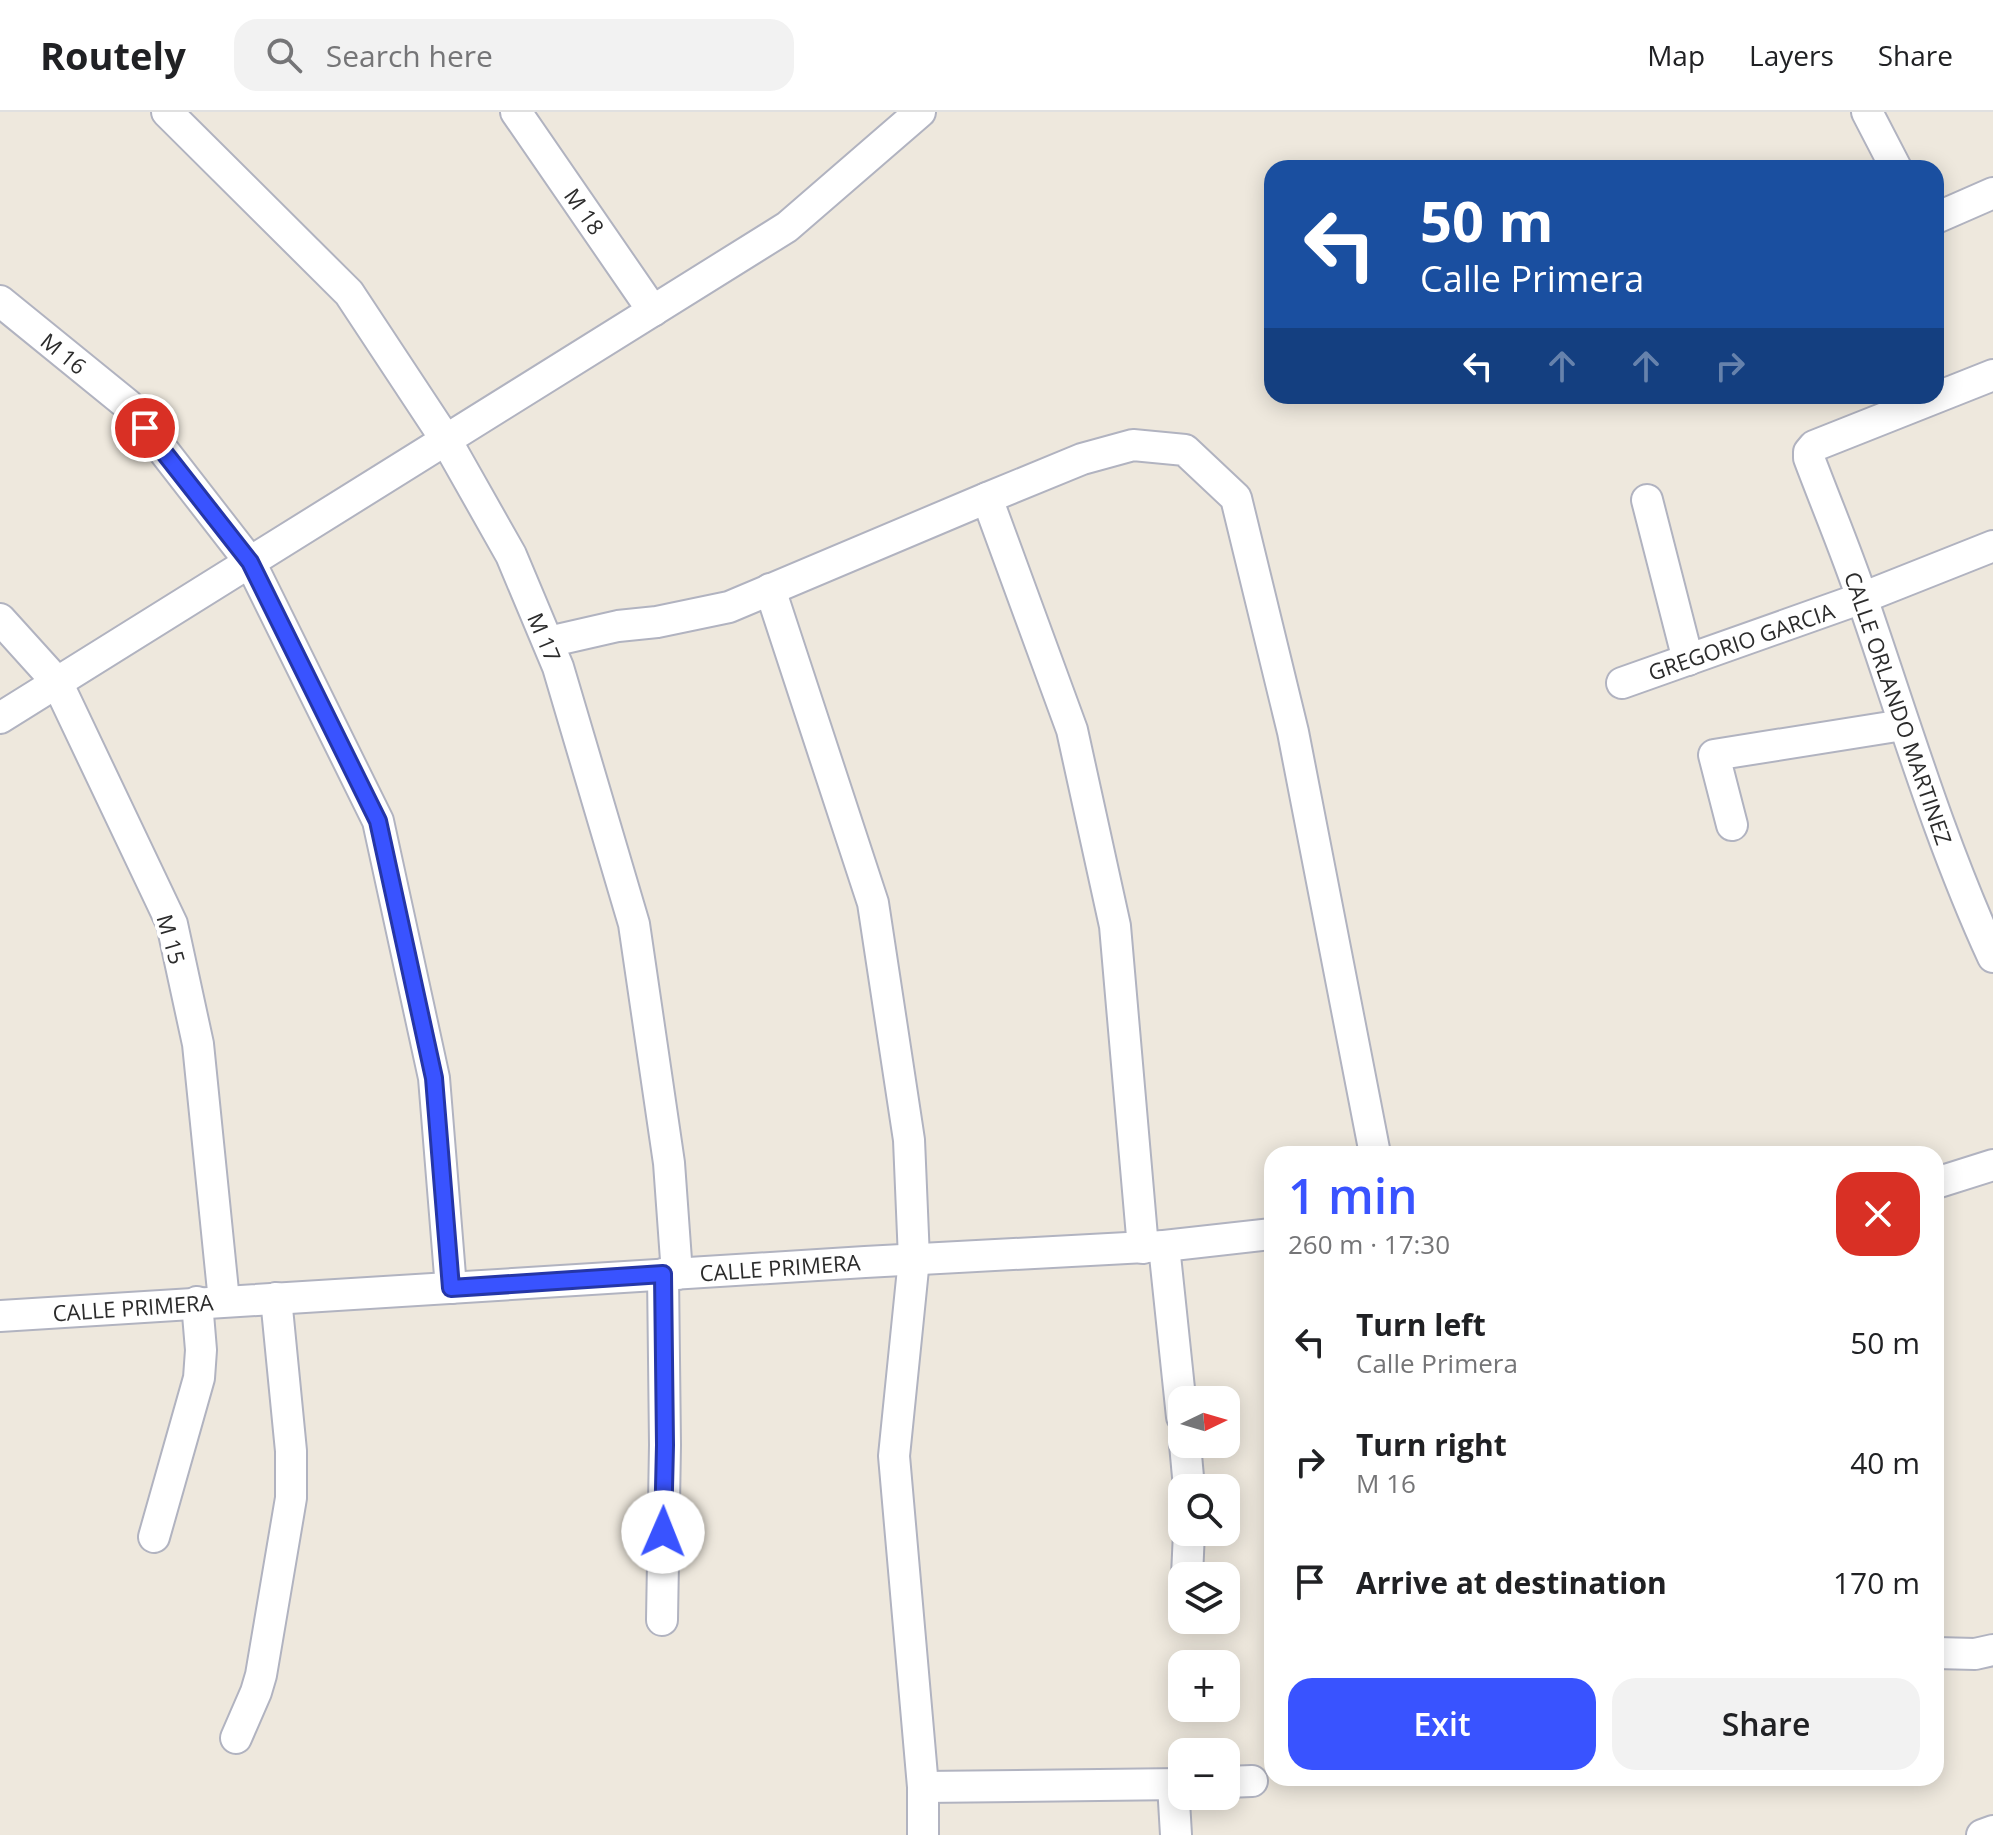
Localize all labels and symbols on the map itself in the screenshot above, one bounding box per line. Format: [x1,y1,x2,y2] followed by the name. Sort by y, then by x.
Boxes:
[558,182,612,240] street label: M 18
[35,325,93,381] street label: M 16
[111,394,179,462] pin
[1838,567,1960,849] street label: CALLE ORLANDO MARTINEZ
[1644,595,1838,687] street label: GREGORIO GARCIA
[521,608,569,666] street label: M 17
[151,911,193,967] street label: M 15
[699,1246,862,1288] street label: CALLE PRIMERA
[52,1286,215,1328] street label: CALLE PRIMERA
[1168,1386,1240,1458] north arrow
[621,1490,705,1574] position arrow

